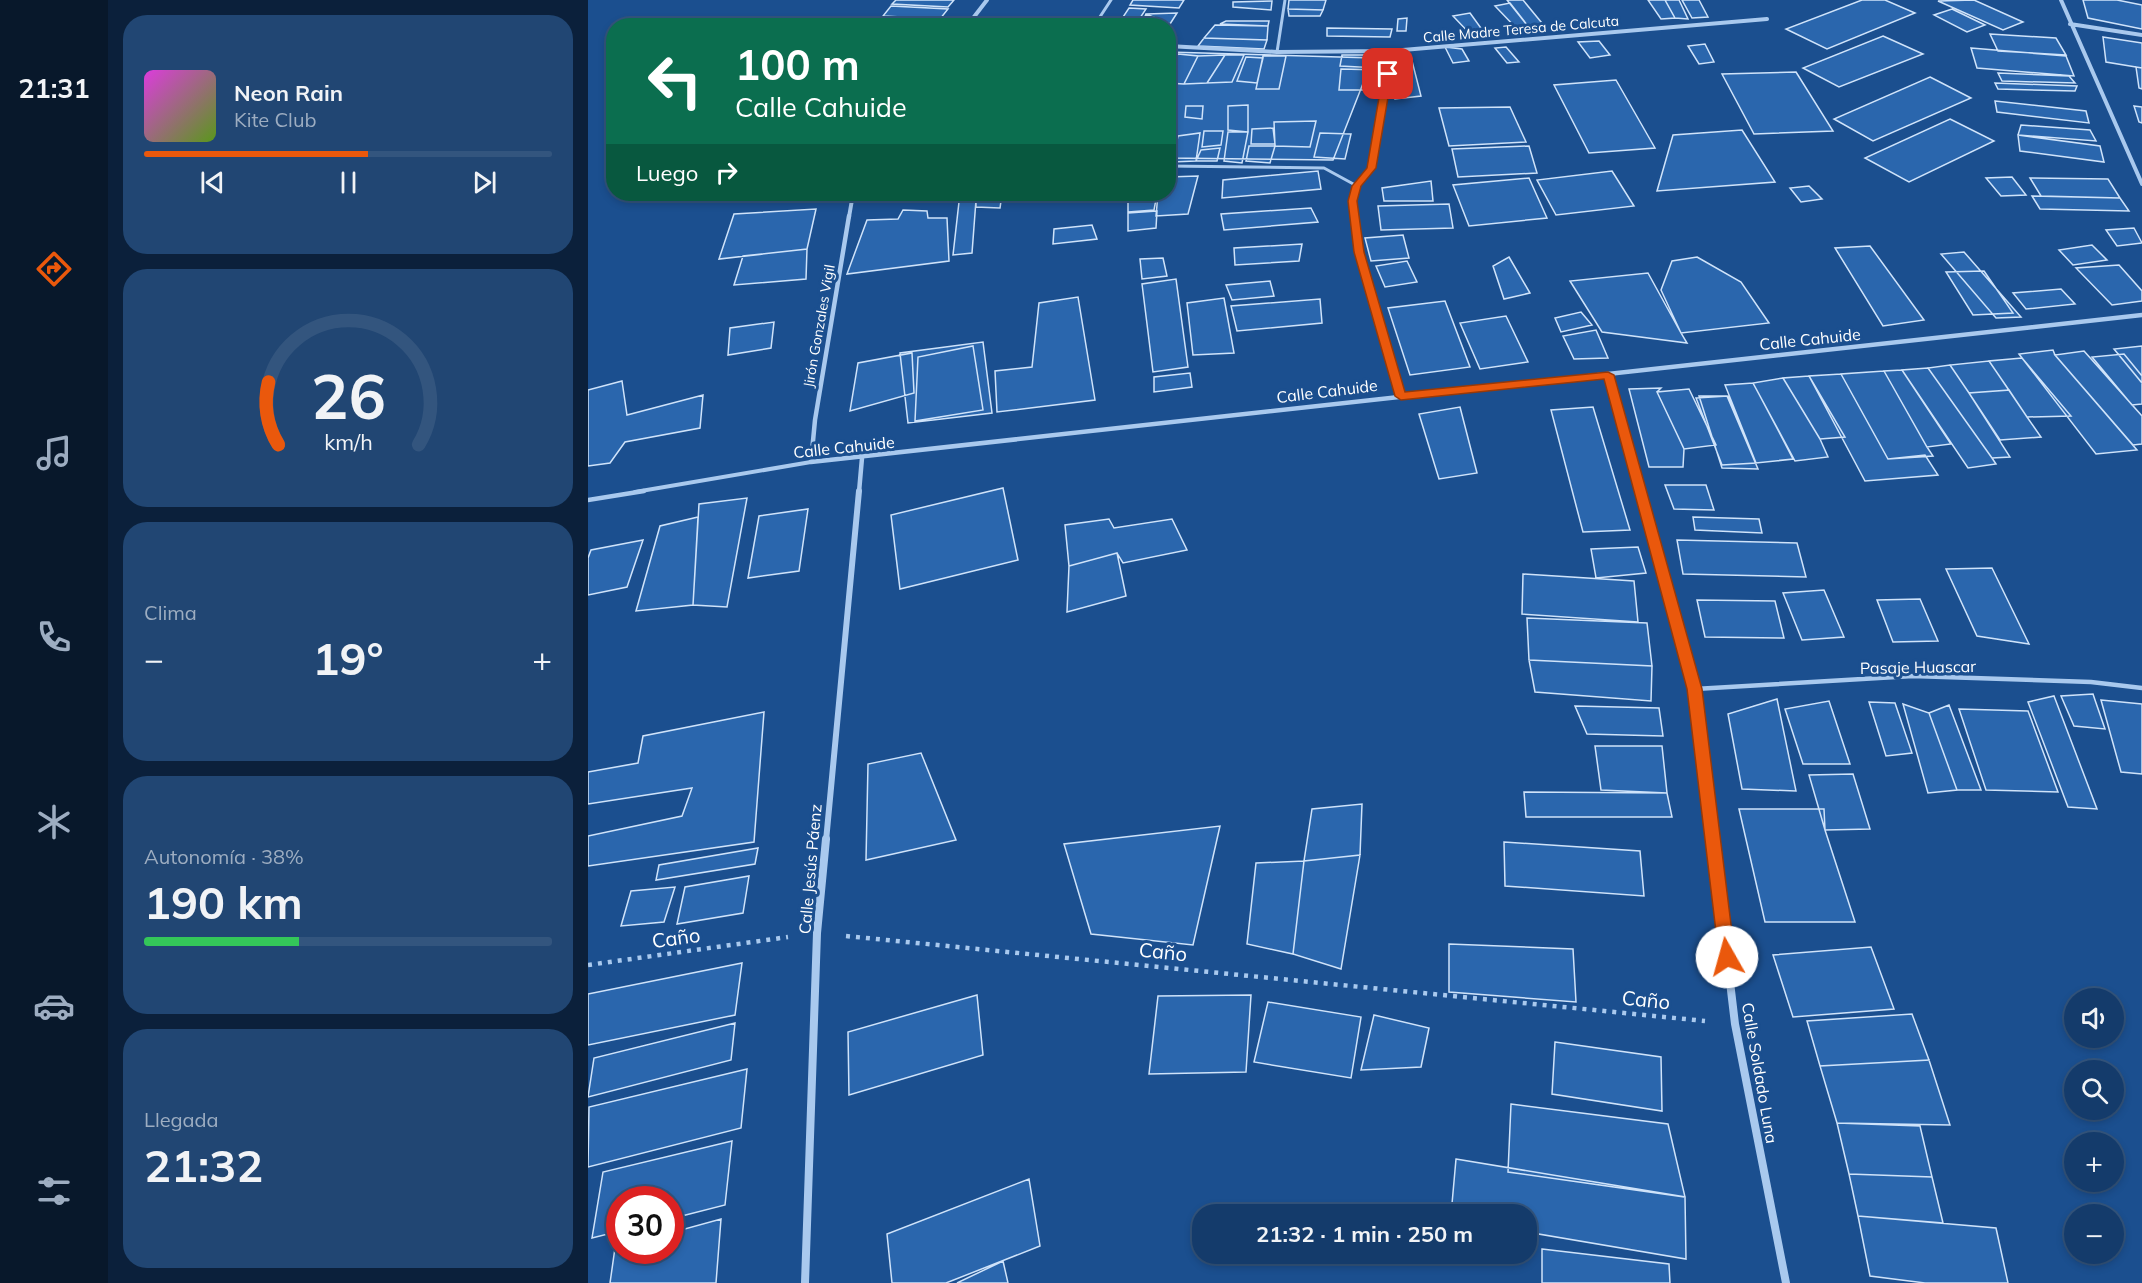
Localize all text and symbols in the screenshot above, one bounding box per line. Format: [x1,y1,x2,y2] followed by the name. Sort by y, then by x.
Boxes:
[1422,11,1620,47] street label: Calle Madre Teresa de Calcuta
[735,38,860,91] text: 100 m
[636,42,714,120] icon: left
[1362,48,1413,99] pin
[1371,57,1404,90] icon: arrive
[18,71,90,105] text: 21:31
[234,79,343,107] text: Neon Rain
[735,90,907,124] text: Calle Cahuide
[234,107,316,132] text: Kite Club
[710,156,743,189] icon: right
[636,159,698,187] text: Luego
[196,166,229,199] icon: previous
[332,166,365,199] icon: pause
[468,166,501,199] icon: next
[33,248,75,290] icon: directions
[799,263,839,389] street label: Jirón Gonzales Vigil
[1758,324,1862,354] street label: Calle Cahuide
[311,356,385,435] text: 26
[1275,375,1379,407] street label: Calle Cahuide
[324,428,372,455] text: km/h
[33,432,75,474] icon: music
[792,432,896,462] street label: Calle Cahuide
[144,600,197,625] text: Clima
[33,616,75,658] icon: phone
[312,630,384,686] text: 19°
[144,638,164,679] text: −
[532,638,552,679] text: +
[1860,656,1976,678] street label: Pasaje Huascar
[33,801,75,843] icon: climate
[794,803,826,935] street label: Calle Jesús Páenz
[144,844,304,869] text: Autonomía · 38%
[144,874,303,930] text: 190 km
[650,922,702,953] street label: Caño
[1695,925,1759,989] position arrow
[1138,937,1188,966] street label: Caño
[33,985,75,1027] icon: car
[1621,985,1671,1014] street label: Caño
[2064,988,2124,1264] map controls
[2064,988,2124,1048] button: sound
[1738,1001,1782,1145] street label: Calle Soldado Luna
[2064,1060,2124,1120] button: search
[144,1107,219,1132] text: Llegada
[2064,1132,2124,1192] button: +
[144,1137,263,1193] text: 21:32
[33,1170,75,1212] icon: filters
[606,1186,684,1264] speed limit sign: 30
[2064,1204,2124,1264] button: −
[1256,1220,1473,1248] text: 21:32 · 1 min · 250 m

